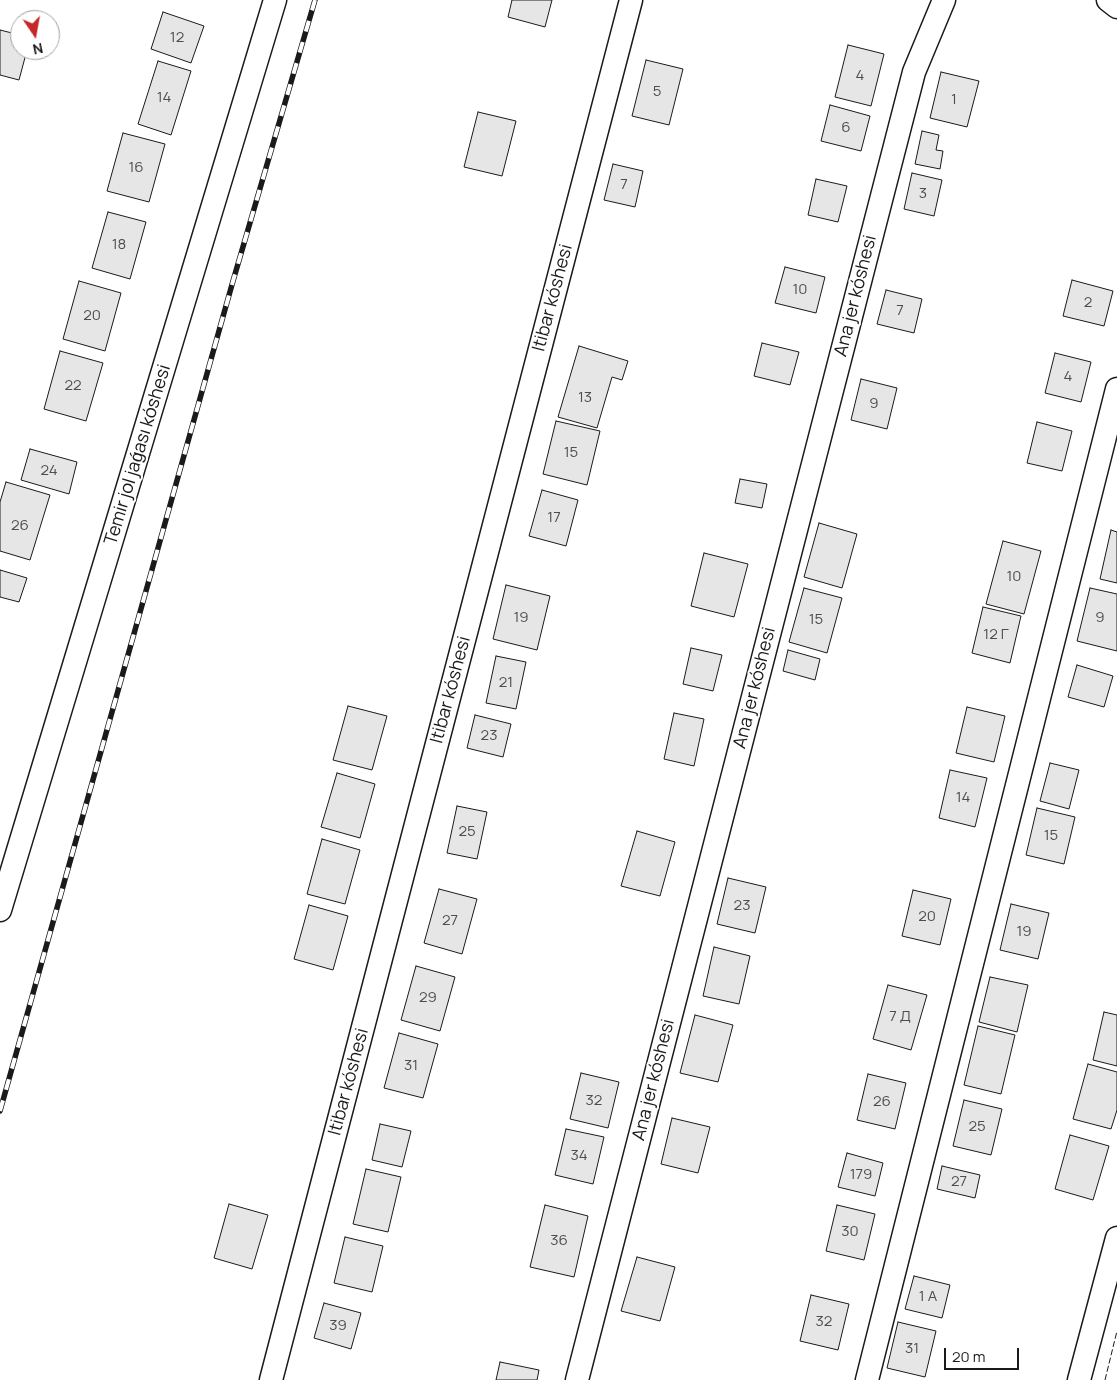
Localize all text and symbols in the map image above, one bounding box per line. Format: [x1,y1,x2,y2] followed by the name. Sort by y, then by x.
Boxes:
[10,10,60,60] north arrow
[170,29,184,47] house number: 12
[31,39,45,60] text: N
[856,67,864,85] house number: 4
[653,83,661,101] house number: 5
[157,89,171,107] house number: 14
[951,91,957,109] house number: 1
[841,119,851,137] house number: 6
[128,159,144,177] house number: 16
[620,176,628,194] house number: 7
[919,185,927,203] house number: 3
[830,233,882,359] street label: Ana jer kóshesi
[112,236,126,254] house number: 18
[528,242,578,354] street label: Itibar kóshesi
[793,281,807,299] house number: 10
[1084,294,1092,312] house number: 2
[896,302,904,320] house number: 7
[83,307,101,325] house number: 20
[100,362,176,548] street label: Temir jol jaǵası kóshesi
[1064,368,1072,386] house number: 4
[64,377,82,395] house number: 22
[578,389,592,407] house number: 13
[869,395,879,413] house number: 9
[564,444,578,462] house number: 15
[40,462,58,480] house number: 24
[547,509,561,527] house number: 17
[11,517,29,535] house number: 26
[1007,568,1021,586] house number: 10
[513,609,529,627] house number: 19
[1095,609,1105,627] house number: 9
[809,611,823,629] house number: 15
[729,625,781,751] street label: Ana jer kóshesi
[983,626,1009,644] house number: 12 Г
[426,634,476,746] street label: Itibar kóshesi
[499,674,513,692] house number: 21
[481,727,497,745] house number: 23
[956,789,970,807] house number: 14
[458,823,476,841] house number: 25
[1044,827,1058,845] house number: 15
[734,897,750,915] house number: 23
[918,908,936,926] house number: 20
[442,912,458,930] house number: 27
[1016,923,1032,941] house number: 19
[419,989,437,1007] house number: 29
[889,1008,911,1026] house number: 7 Д
[628,1017,680,1143] street label: Ana jer kóshesi
[324,1026,374,1138] street label: Itibar kóshesi
[404,1057,418,1075] house number: 31
[586,1092,602,1110] house number: 32
[873,1093,891,1111] house number: 26
[968,1118,986,1136] house number: 25
[570,1147,588,1165] house number: 34
[850,1166,872,1184] house number: 179
[951,1173,967,1191] house number: 27
[841,1223,859,1241] house number: 30
[550,1232,568,1250] house number: 36
[919,1288,937,1306] house number: 1 А
[816,1313,832,1331] house number: 32
[329,1317,347,1335] house number: 39
[947,1338,1022,1370] scale bar
[905,1340,919,1358] house number: 31
[952,1346,985,1367] text: 20 m

